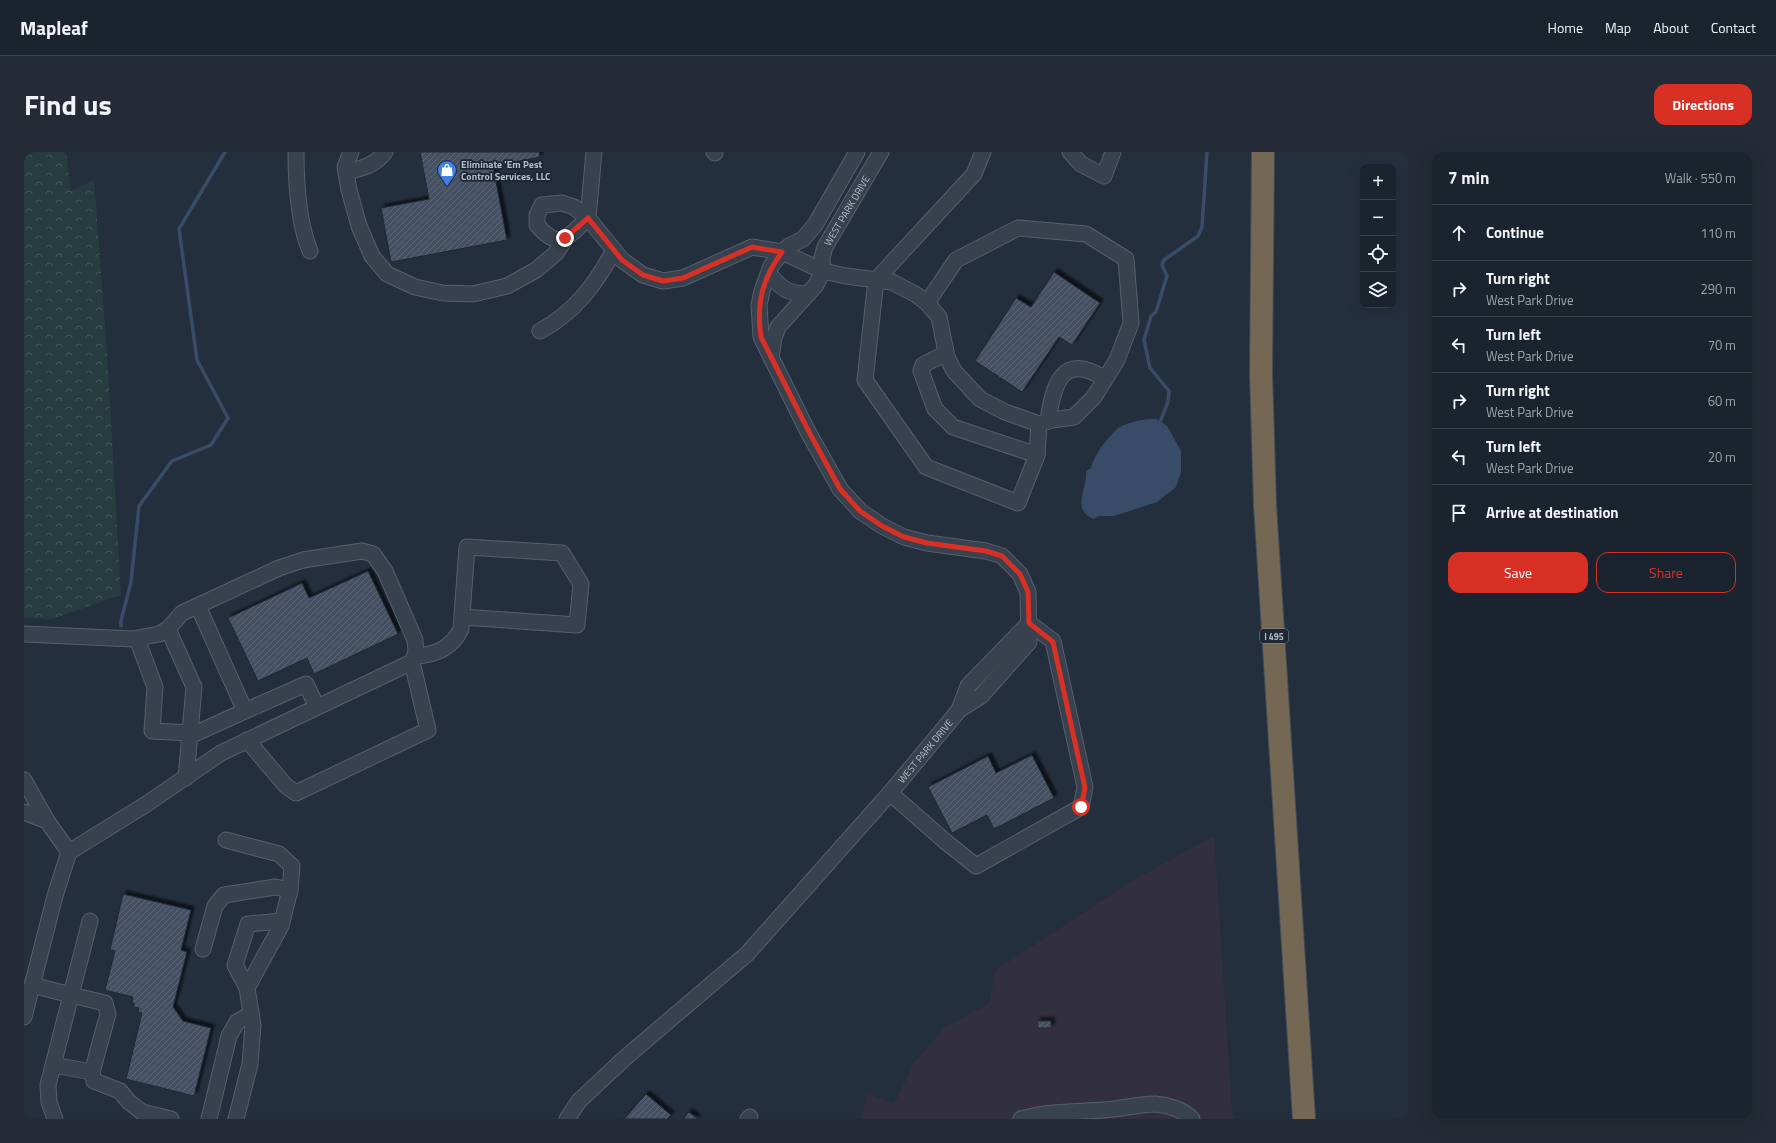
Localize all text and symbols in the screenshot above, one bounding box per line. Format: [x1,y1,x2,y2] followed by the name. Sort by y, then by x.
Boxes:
[20,13,88,42] text: Mapleaf
[1548,17,1583,38] text: Home
[1605,17,1631,38] text: Map
[1653,17,1689,38] text: About
[1711,17,1756,38] text: Contact
[24,83,112,126] text: Find us
[1654,84,1752,125] button: Directions
[461,157,551,184] place label: Eliminate 'Em Pest Control Services, LLC
[436,159,458,187] shop icon: Eliminate 'Em Pest Control Services, LLC
[1360,164,1396,308] map controls
[1360,164,1396,200] button: +
[1448,165,1489,191] text: 7 min
[1665,168,1736,188] text: Walk · 550 m
[820,172,873,249] street label: WEST PARK DRIVE
[1360,200,1396,236] button: −
[1486,221,1544,244] text: Continue
[1448,222,1470,244] icon: ahead
[1700,223,1736,243] text: 110 m
[556,229,574,247] route end
[1360,236,1396,272] button: locate
[1486,267,1550,290] text: Turn right
[1360,272,1396,308] button: layers
[1448,278,1470,300] icon: right
[1700,279,1736,299] text: 290 m
[1486,290,1573,310] text: West Park Drive
[1486,323,1541,346] text: Turn left
[1448,334,1470,356] icon: left
[1708,335,1736,355] text: 70 m
[1486,346,1573,366] text: West Park Drive
[1486,379,1550,402] text: Turn right
[1448,390,1470,412] icon: right
[1708,391,1736,411] text: 60 m
[1486,402,1573,422] text: West Park Drive
[1486,435,1541,458] text: Turn left
[1448,446,1470,468] icon: left
[1708,447,1736,467] text: 20 m
[1486,458,1573,478] text: West Park Drive
[1486,501,1619,524] text: Arrive at destination
[1448,502,1470,524] icon: arrive
[1448,552,1588,593] button: Save
[1596,552,1736,593] button: Share
[1260,629,1288,643] road number: I 495
[894,715,957,786] street label: WEST PARK DRIVE
[1072,798,1090,816] route start

